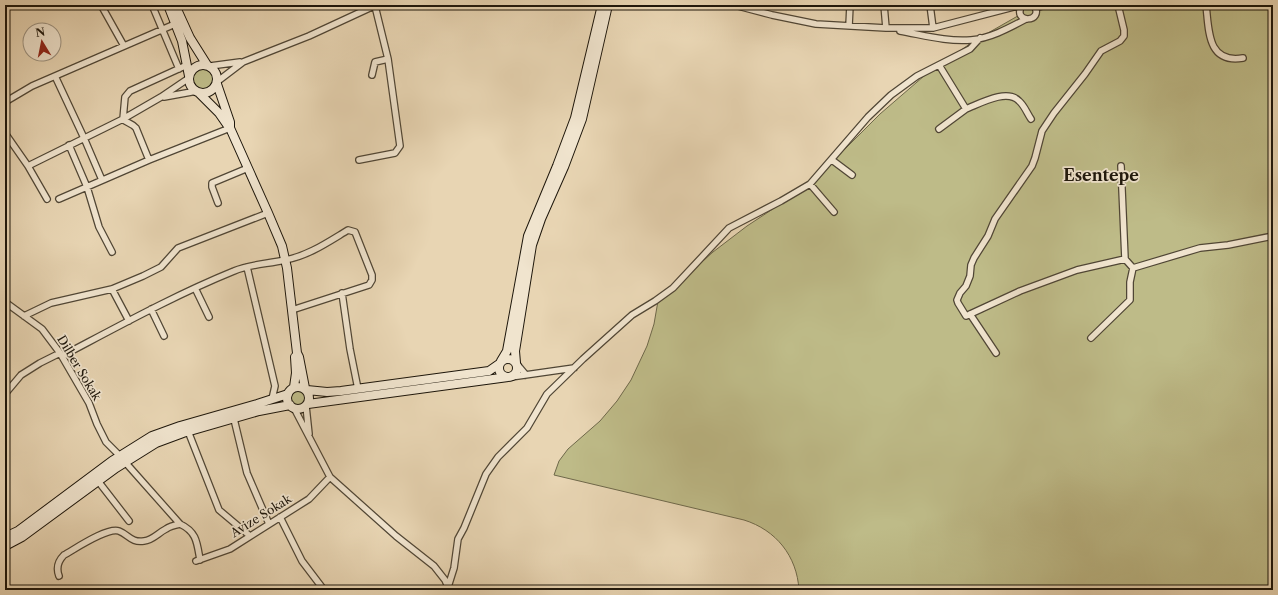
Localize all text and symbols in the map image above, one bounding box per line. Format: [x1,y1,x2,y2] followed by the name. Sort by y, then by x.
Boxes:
[22,22,62,62] north arrow
[34,24,47,40] text: N
[1063,165,1139,185] district label: Esentepe
[54,332,105,404] street label: Dilber Sokak
[227,490,295,541] street label: Avize Sokak

